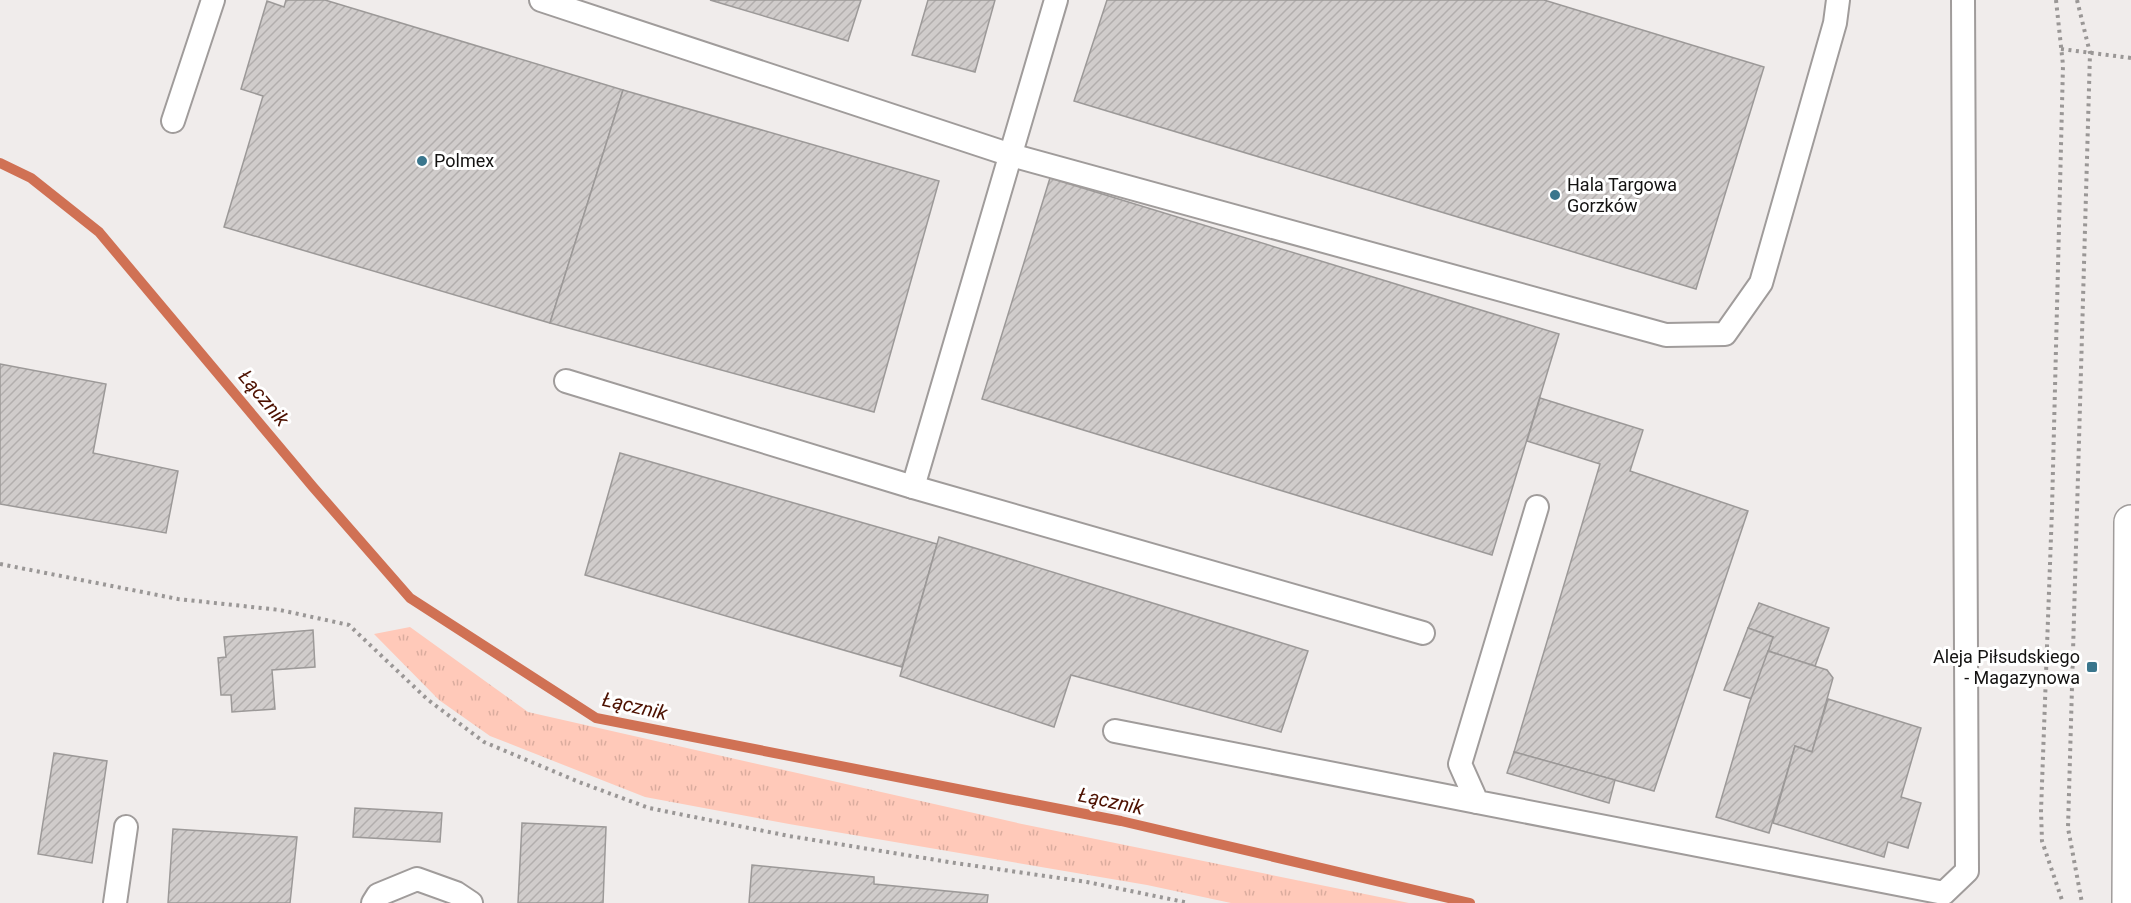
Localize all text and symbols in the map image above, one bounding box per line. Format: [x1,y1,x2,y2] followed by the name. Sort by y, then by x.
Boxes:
[434,150,494,171] place label: Polmex
[415,154,429,168] marker: Polmex
[1567,174,1677,216] place label: Hala Targowa Gorzków
[1548,188,1562,202] marker: Hala Targowa Gorzków
[234,365,295,432] water label: Łącznik
[1933,646,2080,688] place label: Aleja Piłsudskiego - Magazynowa
[2085,660,2099,674] marker: Aleja Piłsudskiego - Magazynowa
[600,687,671,725] water label: Łącznik
[1076,782,1147,820] water label: Łącznik

